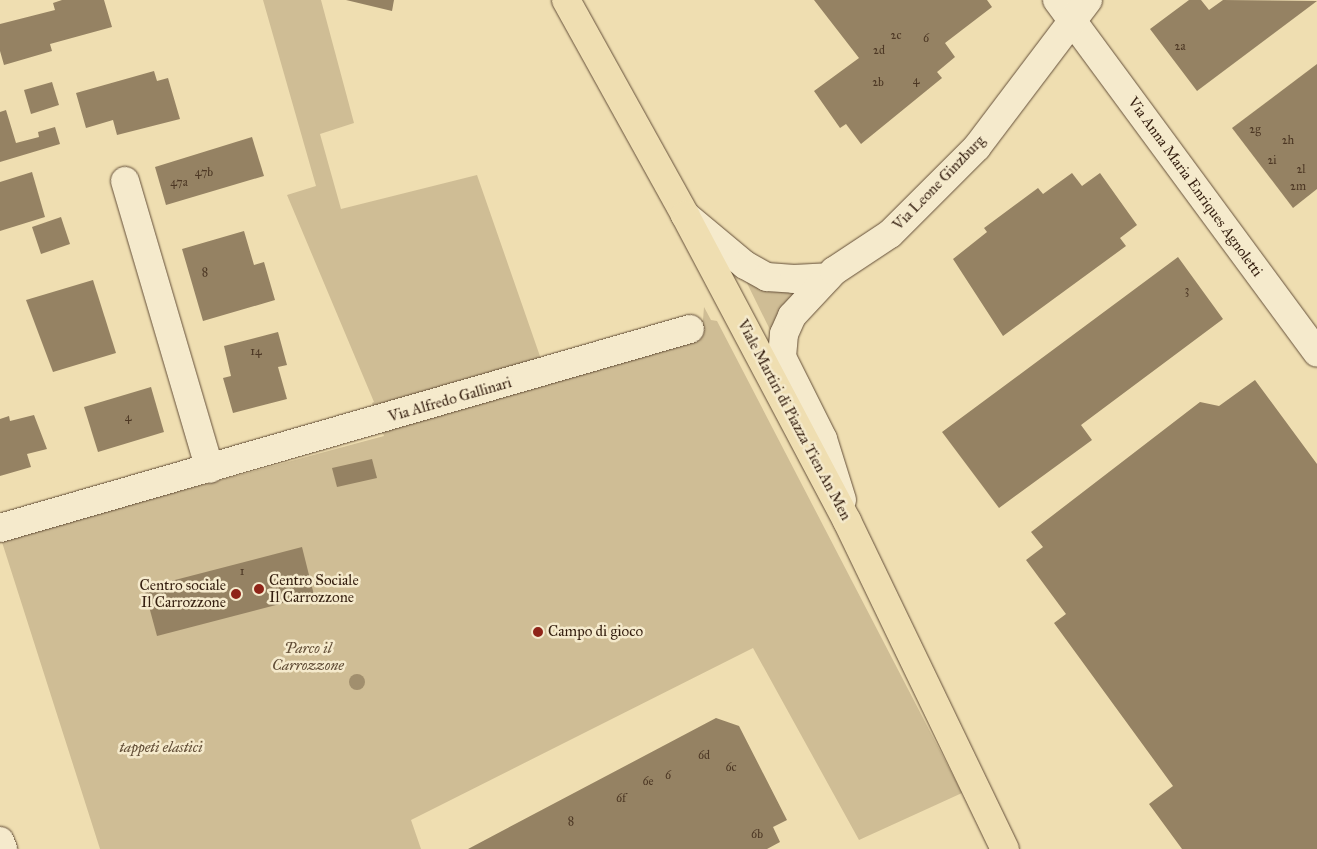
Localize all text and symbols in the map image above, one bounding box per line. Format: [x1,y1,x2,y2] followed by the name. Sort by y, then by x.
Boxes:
[891,29,901,43] house number: 2c
[923,32,929,46] house number: 6
[1175,40,1185,54] house number: 2a
[873,44,885,58] house number: 2d
[913,74,919,88] house number: 4
[872,76,884,90] house number: 2b
[1124,94,1266,280] street label: Via Anna Maria Enriques Agnoletti
[1249,123,1261,137] house number: 2g
[889,132,989,234] street label: Via Leone Ginzburg
[1282,134,1294,148] house number: 2h
[1267,154,1277,168] house number: 2i
[1296,163,1306,177] house number: 2l
[195,166,213,180] house number: 47b
[170,176,188,190] house number: 47a
[1290,180,1306,194] house number: 2m
[202,266,208,280] house number: 8
[1185,284,1189,298] house number: 3
[733,317,855,523] street label: Viale Martiri di Piazza Tien An Men
[250,345,262,359] house number: 14
[386,374,514,426] street label: Via Alfredo Gallinari
[125,411,131,425] house number: 4
[240,565,244,579] house number: 1
[269,571,359,606] place label: Centro Sociale Il Carrozzone
[140,576,226,611] place label: Centro sociale Il Carrozzone
[253,583,265,595] marker: Centro Sociale Il Carrozzone
[230,588,242,600] marker: Centro sociale Il Carrozzone
[548,623,643,641] place label: Campo di gioco
[532,626,544,638] marker: Campo di gioco
[272,639,344,674] park label: Parco il Carrozzone
[119,739,203,757] park label: tappeti elastici
[698,749,710,763] house number: 6d
[725,761,737,775] house number: 6c
[665,769,671,783] house number: 6
[642,775,654,789] house number: 6e
[616,792,626,806] house number: 6f
[568,815,574,829] house number: 8
[751,828,763,842] house number: 6b

